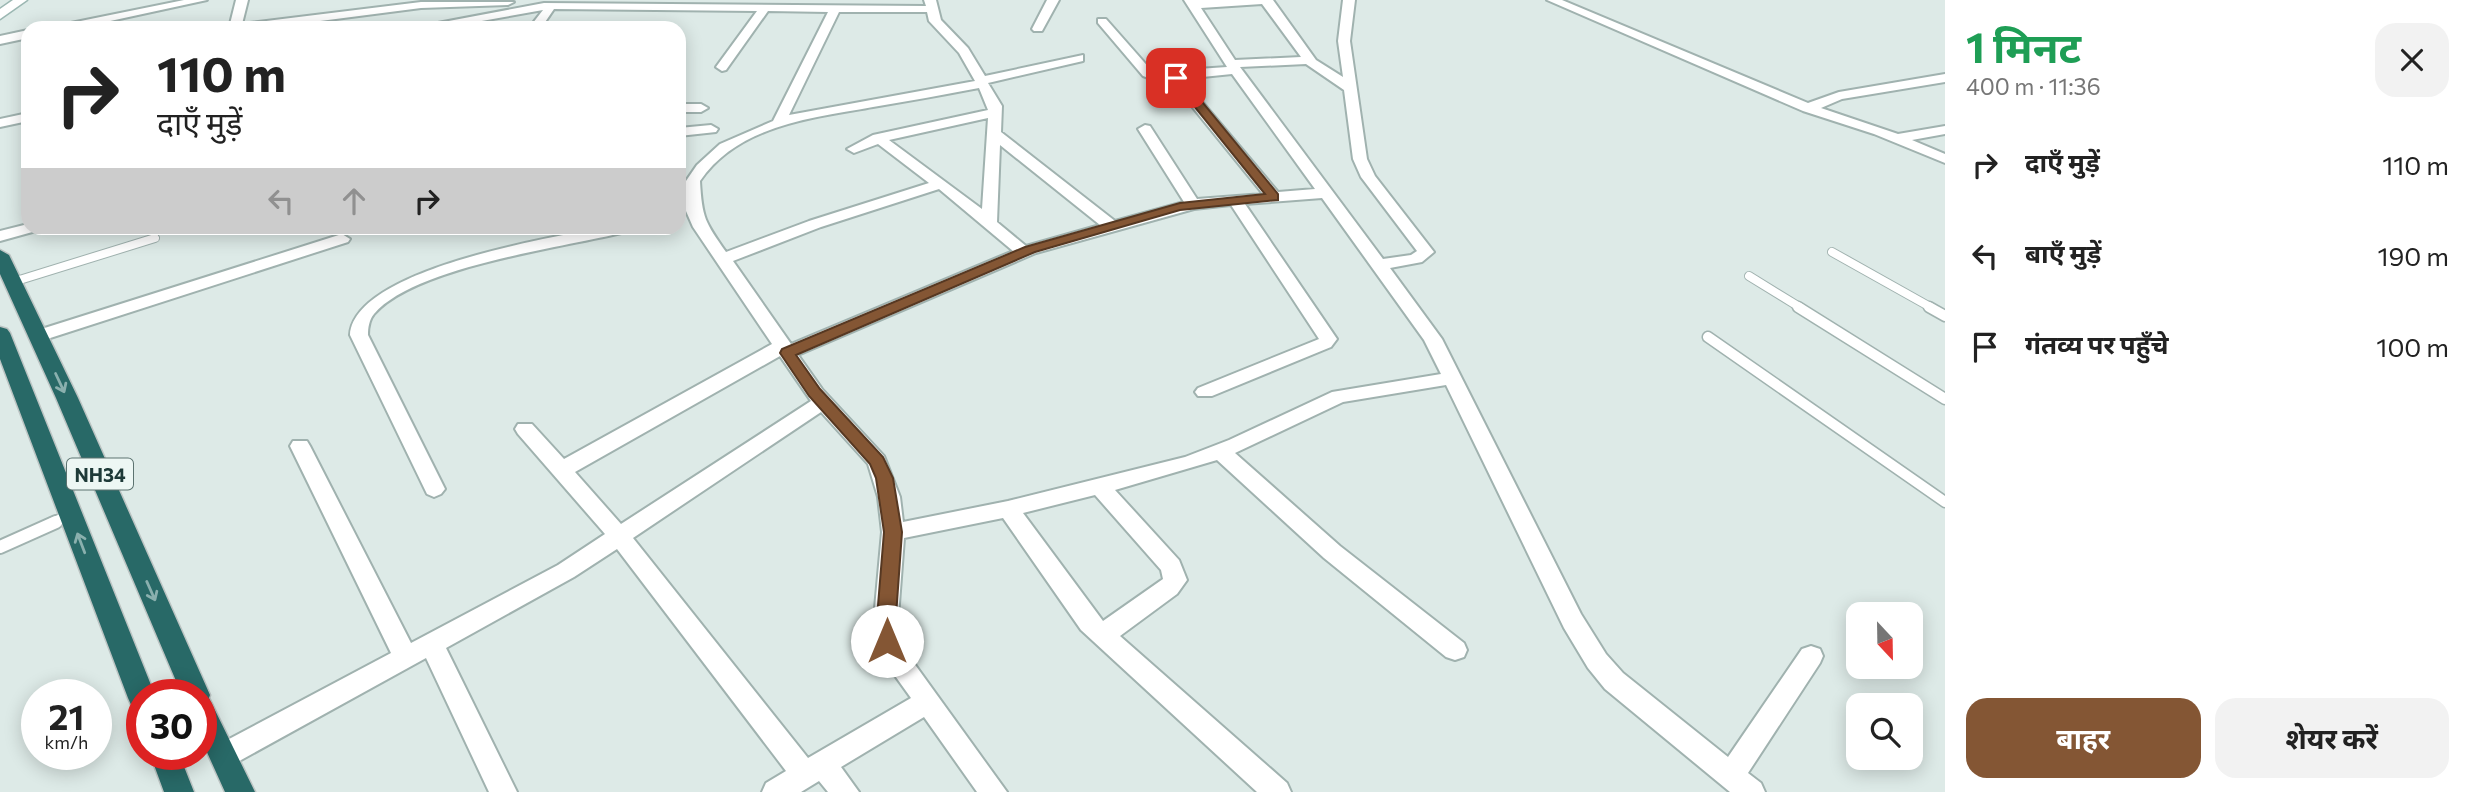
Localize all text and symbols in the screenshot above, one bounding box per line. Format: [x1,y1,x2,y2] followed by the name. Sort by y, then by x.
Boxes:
[1966,20,2081,72] text: 1 मिनट
[2375,23,2449,97] button: close
[157,42,286,102] text: 110 m
[1146,48,1206,108] pin
[42,49,133,140] icon: right
[1157,59,1195,97] icon: arrive
[1966,72,2101,100] text: 400 m · 11:36
[157,102,242,142] text: दाएँ मुड़ें
[1966,146,2004,184] icon: right
[2025,146,2100,177] text: दाएँ मुड़ें
[2382,149,2449,180] text: 110 m
[262,182,300,220] icon: left
[335,182,373,220] icon: ahead
[408,182,446,220] icon: right
[1966,237,2004,275] icon: left
[2025,237,2101,268] text: बाएँ मुड़ें
[2377,240,2449,271] text: 190 m
[1966,328,2004,366] icon: arrive
[2025,328,2169,359] text: गंतव्य पर पहुँचे
[2376,331,2449,362] text: 100 m
[54,372,67,393] one-way arrow
[67,458,133,489] road number: NH34
[74,533,87,555] one-way arrow
[145,580,158,602] one-way arrow
[1846,602,1923,679] north arrow
[1846,602,1923,770] map controls
[850,604,924,678] position arrow
[126,679,217,770] speed limit sign: 30
[1846,693,1923,770] button: search
[49,694,84,737] text: 21
[1966,698,2201,778] button: बाहर
[2215,698,2449,778] button: शेयर करें
[45,731,88,753] text: km/h

